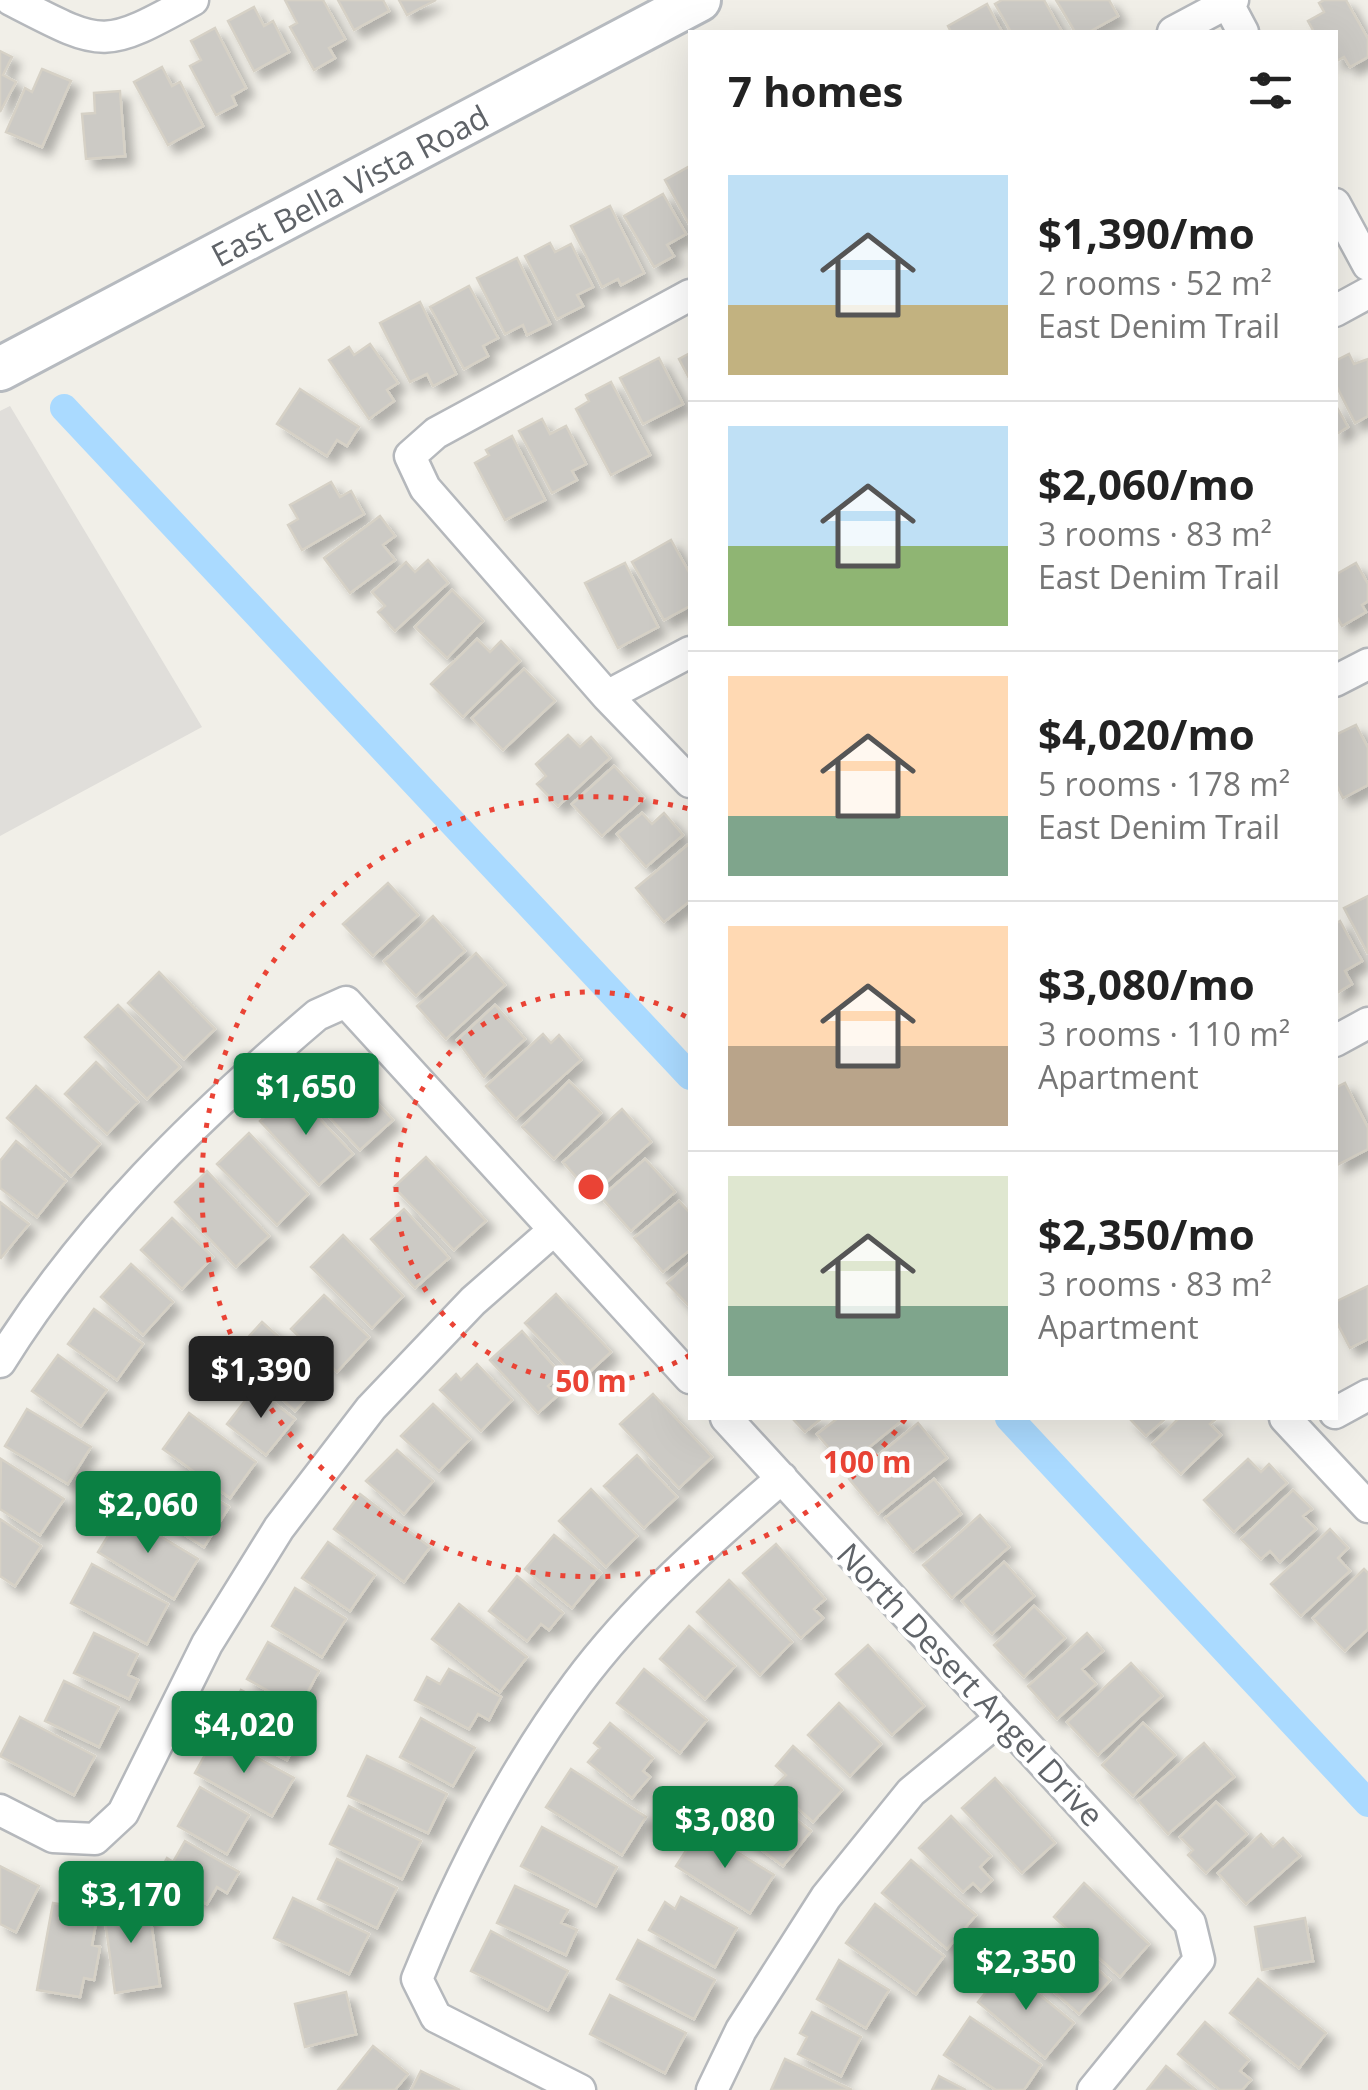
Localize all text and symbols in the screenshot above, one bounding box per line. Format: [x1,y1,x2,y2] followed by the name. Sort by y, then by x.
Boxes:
[728,62,903,119] text: 7 homes
[1243,63,1298,118] icon: filters
[203,94,495,275] street label: East Bella Vista Road
[1038,204,1255,261] text: $1,390/mo
[808,215,928,335] icon: home
[1038,261,1272,304] text: 2 rooms · 52 m²
[1038,304,1280,347] text: East Denim Trail
[1038,455,1255,512] text: $2,060/mo
[808,466,928,586] icon: home
[1038,512,1272,555] text: 3 rooms · 83 m²
[1038,555,1280,598] text: East Denim Trail
[1038,705,1255,762] text: $4,020/mo
[808,716,928,836] icon: home
[1038,762,1290,805] text: 5 rooms · 178 m²
[1038,805,1280,848] text: East Denim Trail
[1038,955,1255,1012] text: $3,080/mo
[808,966,928,1086] icon: home
[1038,1012,1290,1055] text: 3 rooms · 110 m²
[225,1053,387,1138] pin: $1,650
[1038,1055,1199,1098] text: Apartment
[256,1064,356,1107] text: $1,650
[573,1169,609,1205] centre of rings
[1038,1205,1255,1262] text: $2,350/mo
[808,1216,928,1336] icon: home
[1038,1262,1272,1305] text: 3 rooms · 83 m²
[1038,1305,1199,1348] text: Apartment
[180,1336,342,1421] pin: $1,390
[211,1347,311,1390] text: $1,390
[555,1360,627,1401] text: 50 m
[823,1441,911,1482] text: 100 m
[67,1471,229,1556] pin: $2,060
[98,1482,198,1525] text: $2,060
[828,1533,1114,1835] street label: North Desert Angel Drive
[163,1691,325,1776] pin: $4,020
[194,1702,294,1745] text: $4,020
[644,1786,806,1871] pin: $3,080
[675,1797,775,1840] text: $3,080
[50,1861,212,1946] pin: $3,170
[81,1872,181,1915] text: $3,170
[945,1928,1107,2013] pin: $2,350
[976,1939,1076,1982] text: $2,350

